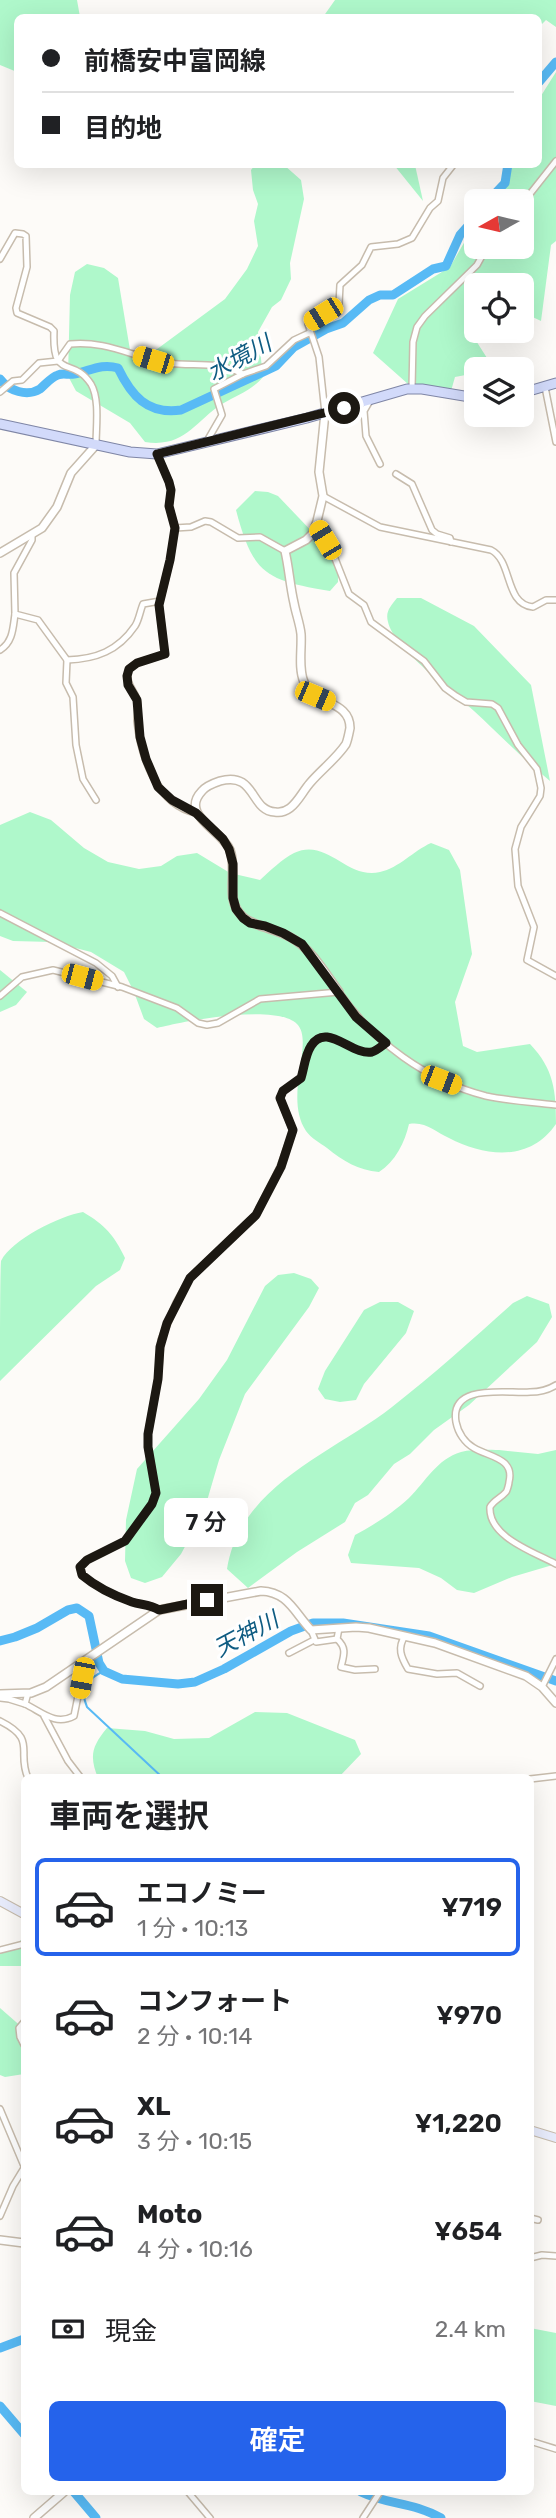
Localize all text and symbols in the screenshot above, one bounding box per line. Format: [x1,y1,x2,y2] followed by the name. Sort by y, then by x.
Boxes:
[84,46,266,77] text: 前橋安中富岡線
[84,113,162,144] text: 目的地
[464,189,534,259] north arrow
[464,189,534,427] map controls
[464,273,534,343] button: locate
[300,294,347,334] car
[202,328,279,387] water label: 水境川
[130,344,177,376] car
[464,357,534,427] button: layers
[328,392,360,424] route start
[306,517,345,563] car
[292,678,339,714] car
[59,961,106,993] car
[418,1063,465,1097] car
[165,1498,249,1548] callout: 7 分
[186,1508,226,1536] text: 7 分
[191,1584,223,1616] route end
[209,1604,286,1663] water label: 天神川
[68,1655,97,1701] car
[49,1797,209,1835] text: 車両を選択
[53,1876,116,1939] icon: car
[137,1878,267,1909] text: エコノミー
[441,1892,502,1923] text: ¥719
[137,1914,248,1942] text: 1 分 · 10:13
[53,1984,116,2047] icon: car
[137,1986,292,2017] text: コンフォート
[436,2000,502,2031] text: ¥970
[137,2022,252,2050] text: 2 分 · 10:14
[137,2091,170,2122] text: XL
[53,2092,116,2155] icon: car
[415,2108,502,2139] text: ¥1,220
[137,2127,252,2155] text: 3 分 · 10:15
[137,2199,202,2230] text: Moto
[53,2200,116,2263] icon: car
[434,2216,502,2247] text: ¥654
[137,2235,253,2263] text: 4 分 · 10:16
[49,2310,87,2348] icon: cash
[435,2315,506,2343] text: 2.4 km
[105,2316,157,2347] text: 現金
[49,2401,506,2481] button: 確定

